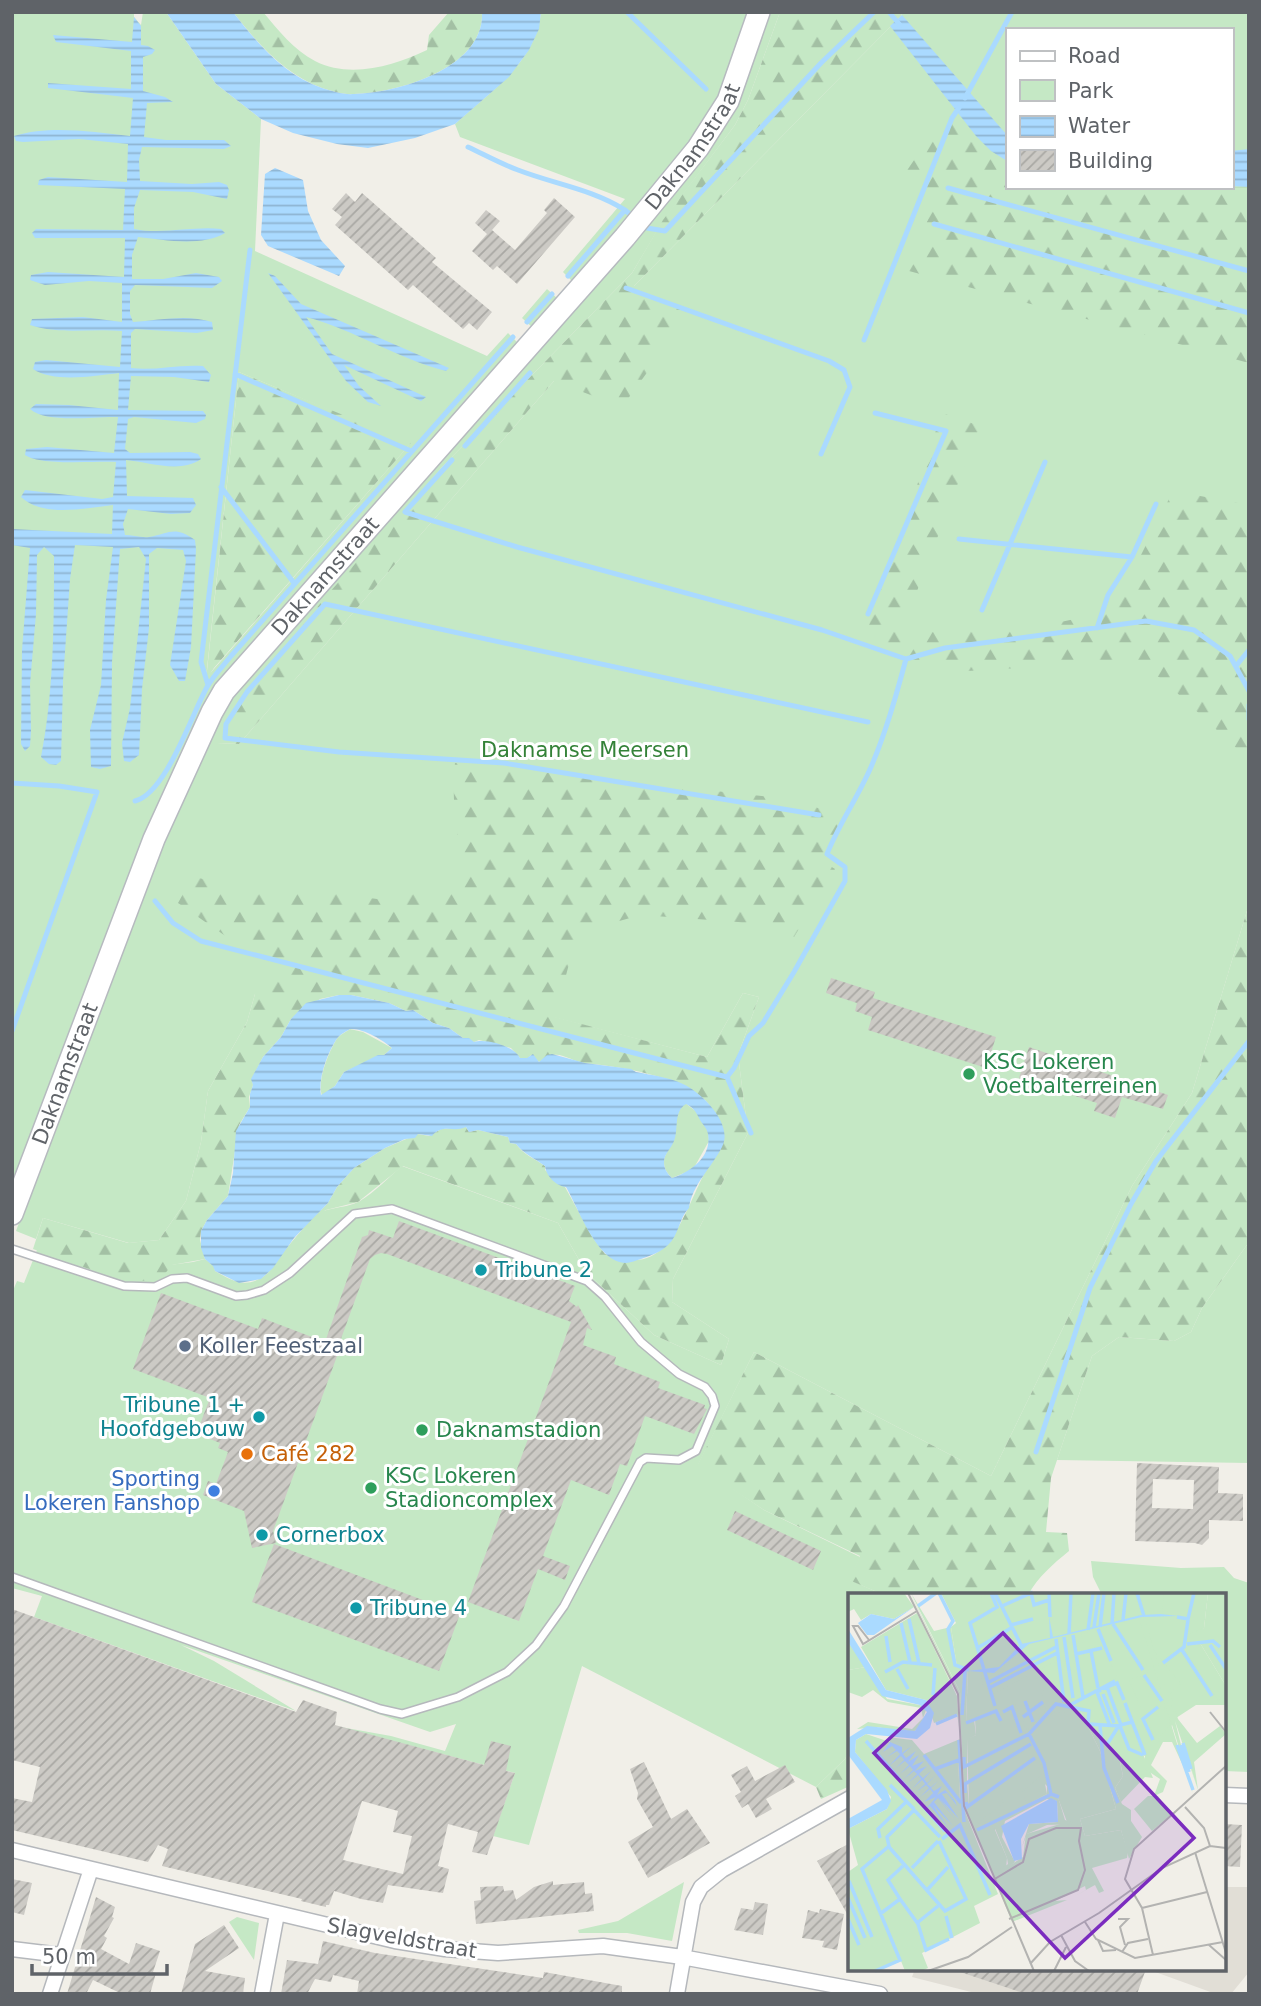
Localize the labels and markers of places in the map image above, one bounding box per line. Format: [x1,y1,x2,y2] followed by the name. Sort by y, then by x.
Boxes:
[983,1050,1158,1098] place label: KSC Lokeren Voetbalterreinen
[961,1066,977,1082] marker: KSC Lokeren Voetbalterreinen
[494,1258,592,1282] place label: Tribune 2
[473,1262,489,1278] marker: Tribune 2
[199,1334,363,1358] place label: Koller Feestzaal
[177,1338,193,1354] marker: Koller Feestzaal
[100,1393,245,1441] place label: Tribune 1 + Hoofdgebouw
[251,1409,267,1425] marker: Tribune 1 + Hoofdgebouw
[436,1418,601,1442] place label: Daknamstadion
[414,1422,430,1438] marker: Daknamstadion
[261,1442,356,1466] place label: Café 282
[239,1446,255,1462] marker: Café 282
[385,1464,554,1512] place label: KSC Lokeren Stadioncomplex
[24,1467,200,1515] place label: Sporting Lokeren Fanshop
[363,1480,379,1496] marker: KSC Lokeren Stadioncomplex
[206,1483,222,1499] marker: Sporting Lokeren Fanshop
[276,1523,385,1547] place label: Cornerbox
[254,1527,270,1543] marker: Cornerbox
[369,1596,467,1620] place label: Tribune 4
[348,1600,364,1616] marker: Tribune 4

